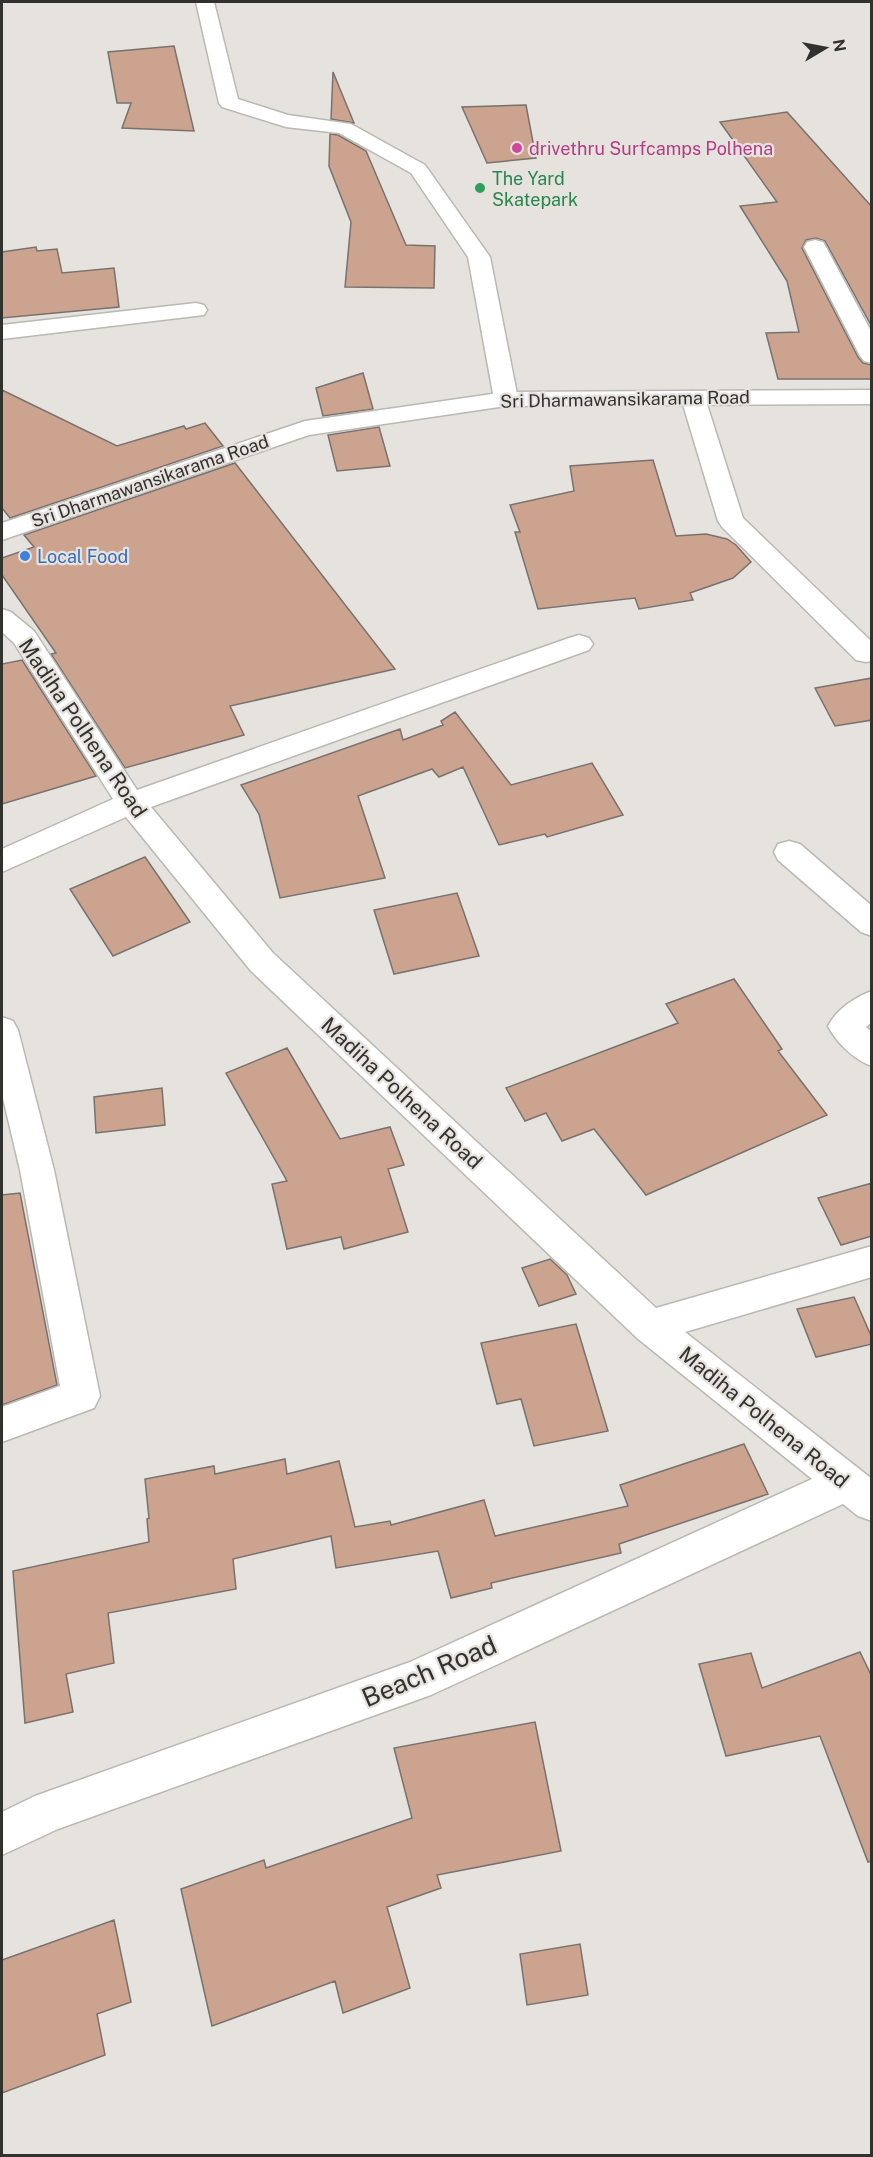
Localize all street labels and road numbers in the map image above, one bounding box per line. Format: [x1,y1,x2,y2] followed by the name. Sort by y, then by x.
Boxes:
[500,386,750,412] street label: Sri Dharmawansikarama Road
[29,430,271,532] street label: Sri Dharmawansikarama Road
[14,634,152,822] street label: Madiha Polhena Road
[316,1012,488,1174] street label: Madiha Polhena Road
[674,1341,854,1493] street label: Madiha Polhena Road
[357,1629,501,1713] street label: Beach Road

